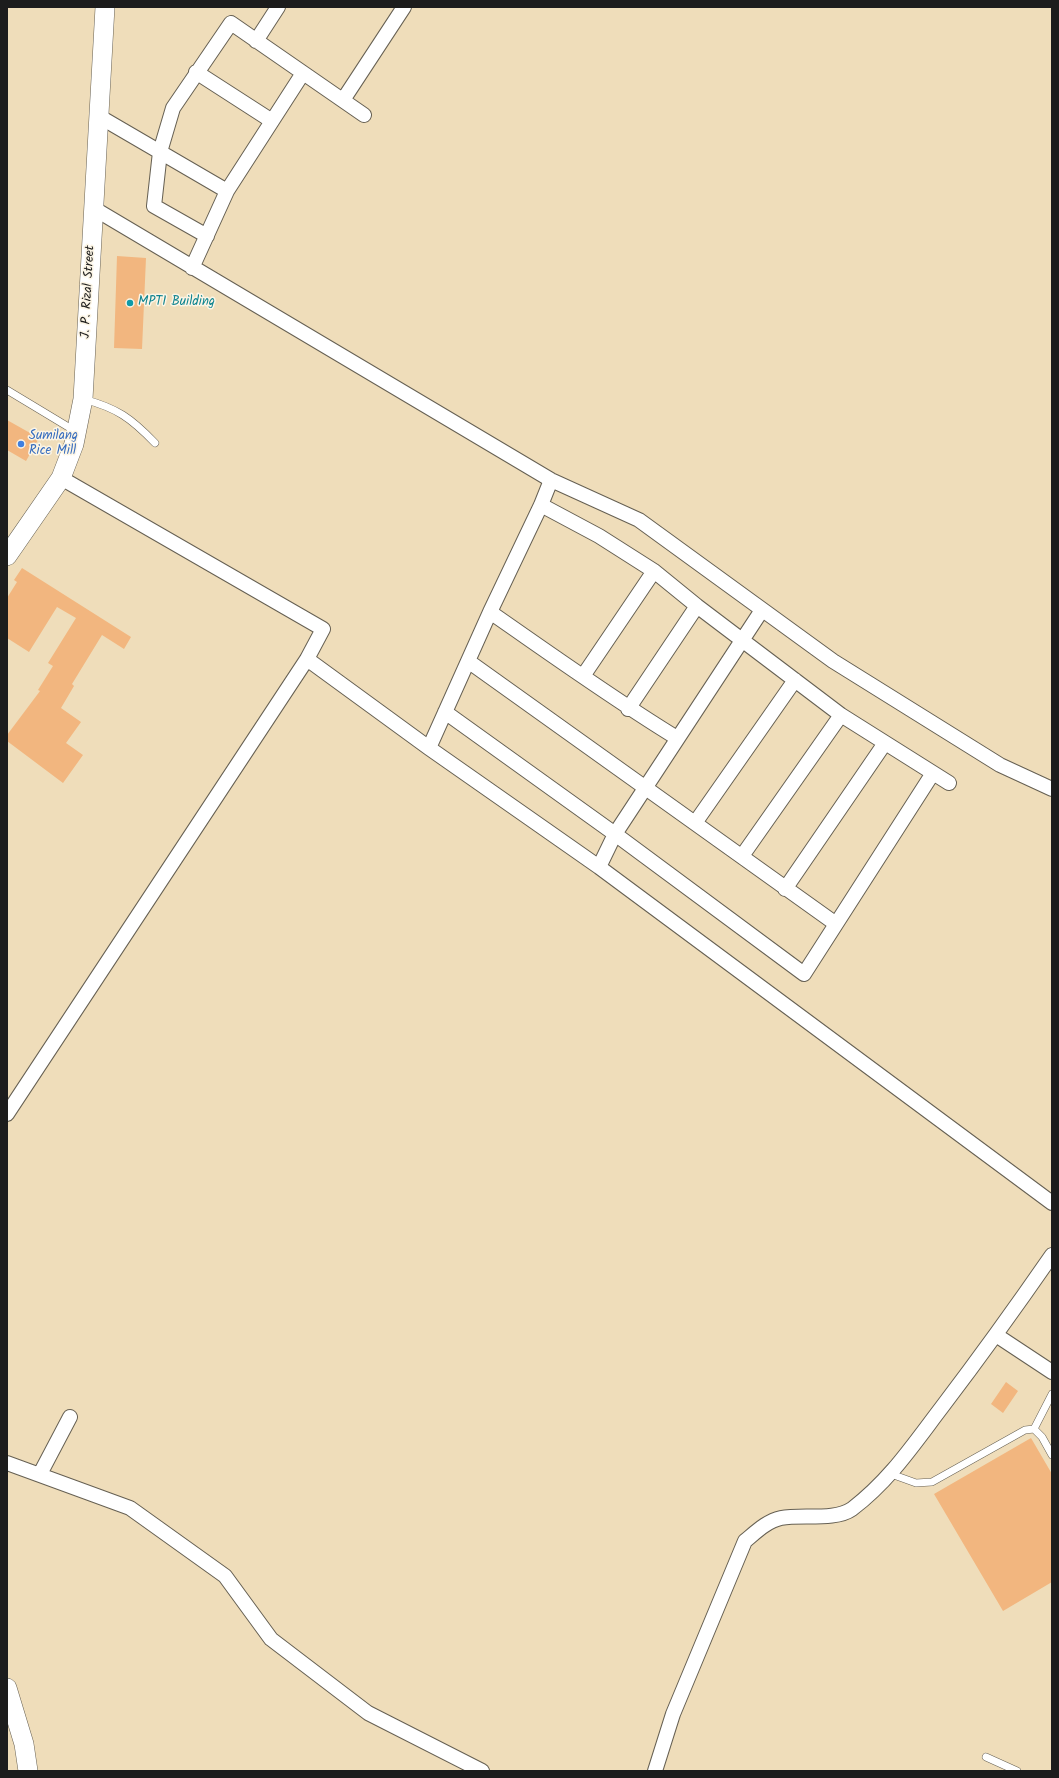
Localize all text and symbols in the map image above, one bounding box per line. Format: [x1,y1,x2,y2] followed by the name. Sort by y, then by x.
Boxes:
[79,245,99,339] street label: J. P. Rizal Street
[138,295,215,311] place label: MPTI Building
[125,298,135,308] marker: MPTI Building
[29,429,78,460] place label: Sumilang Rice Mill
[16,439,26,449] marker: Sumilang Rice Mill

